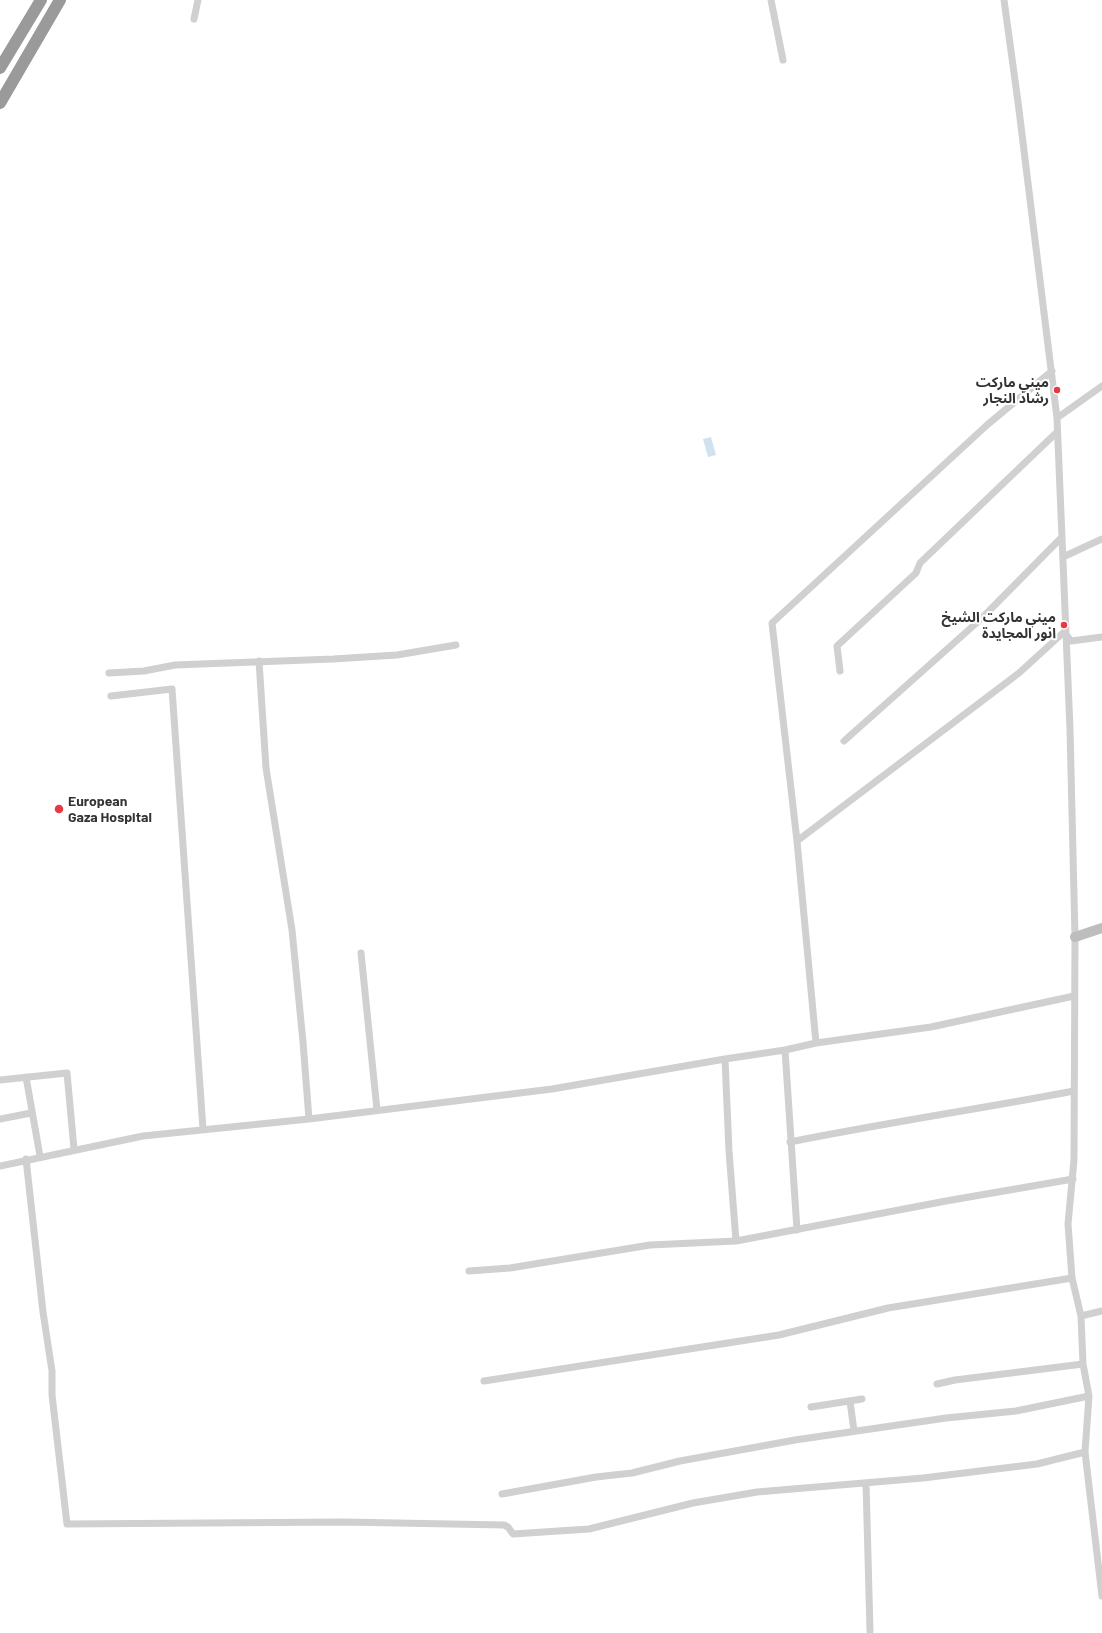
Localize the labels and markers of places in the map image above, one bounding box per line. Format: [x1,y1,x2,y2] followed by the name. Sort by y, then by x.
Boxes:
[976,374,1049,406] place label: ميني ماركت رشاد النجار
[1052,385,1062,395] marker: ميني ماركت رشاد النجار
[942,609,1056,642] place label: ميني ماركت الشيخ انور المجايدة
[1059,620,1069,630] marker: ميني ماركت الشيخ انور المجايدة
[68,793,152,826] place label: European Gaza Hospital
[53,803,65,815] marker: European Gaza Hospital

